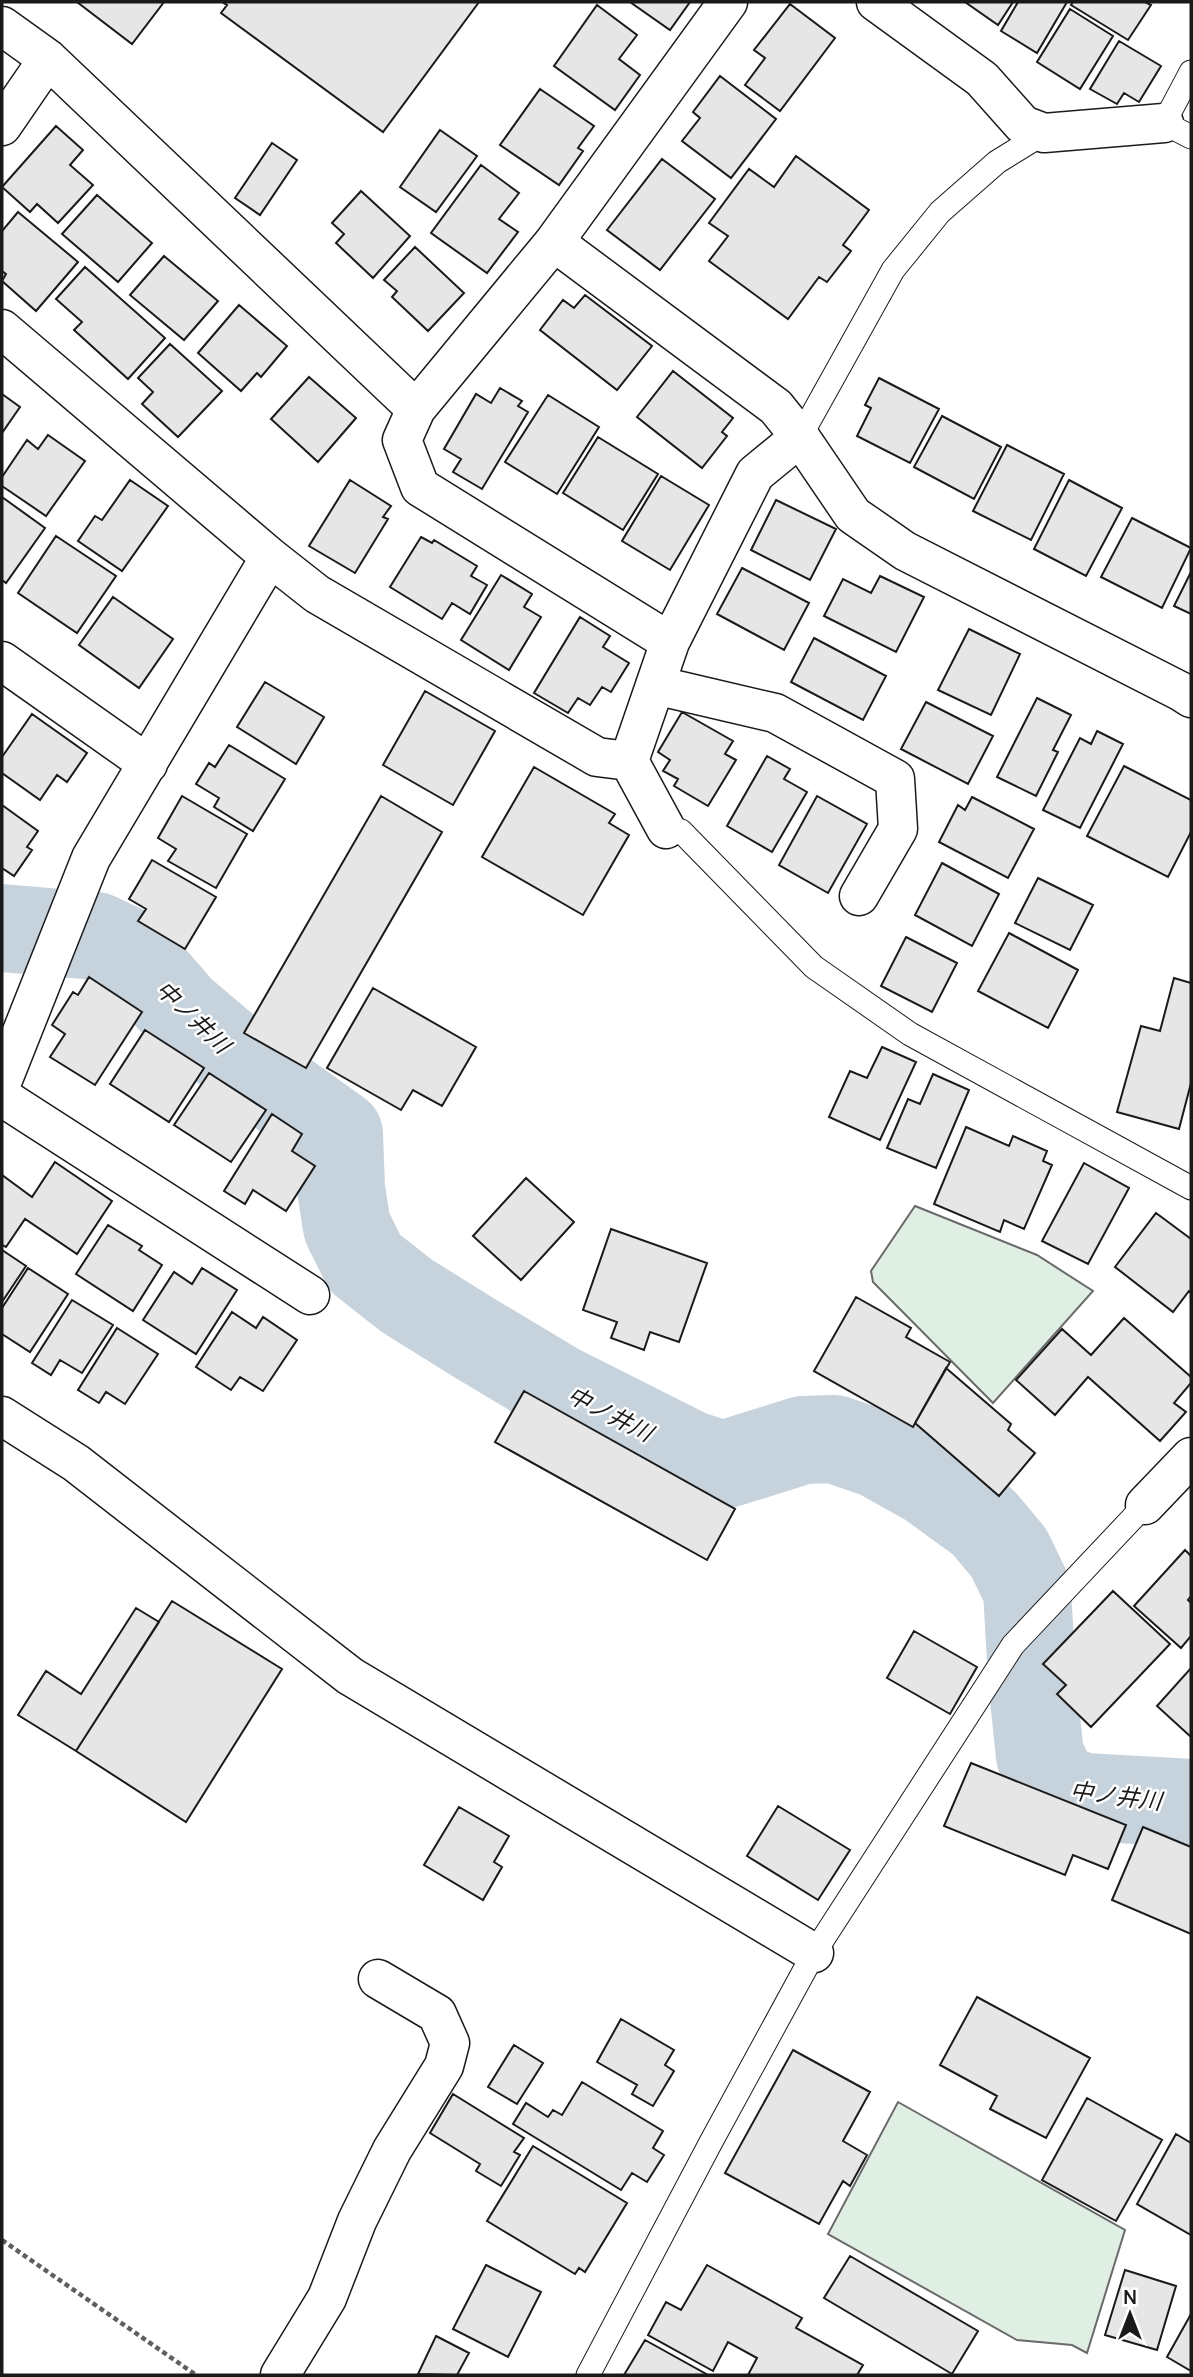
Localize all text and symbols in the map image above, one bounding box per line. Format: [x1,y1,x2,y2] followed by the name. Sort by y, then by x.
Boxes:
[149,973,240,1062] water label: 中ノ井川
[562,1378,661,1450] water label: 中ノ井川
[1069,1774,1167,1817] water label: 中ノ井川
[1095,2279,1165,2349] north arrow
[1123,2284,1137,2310] text: N

